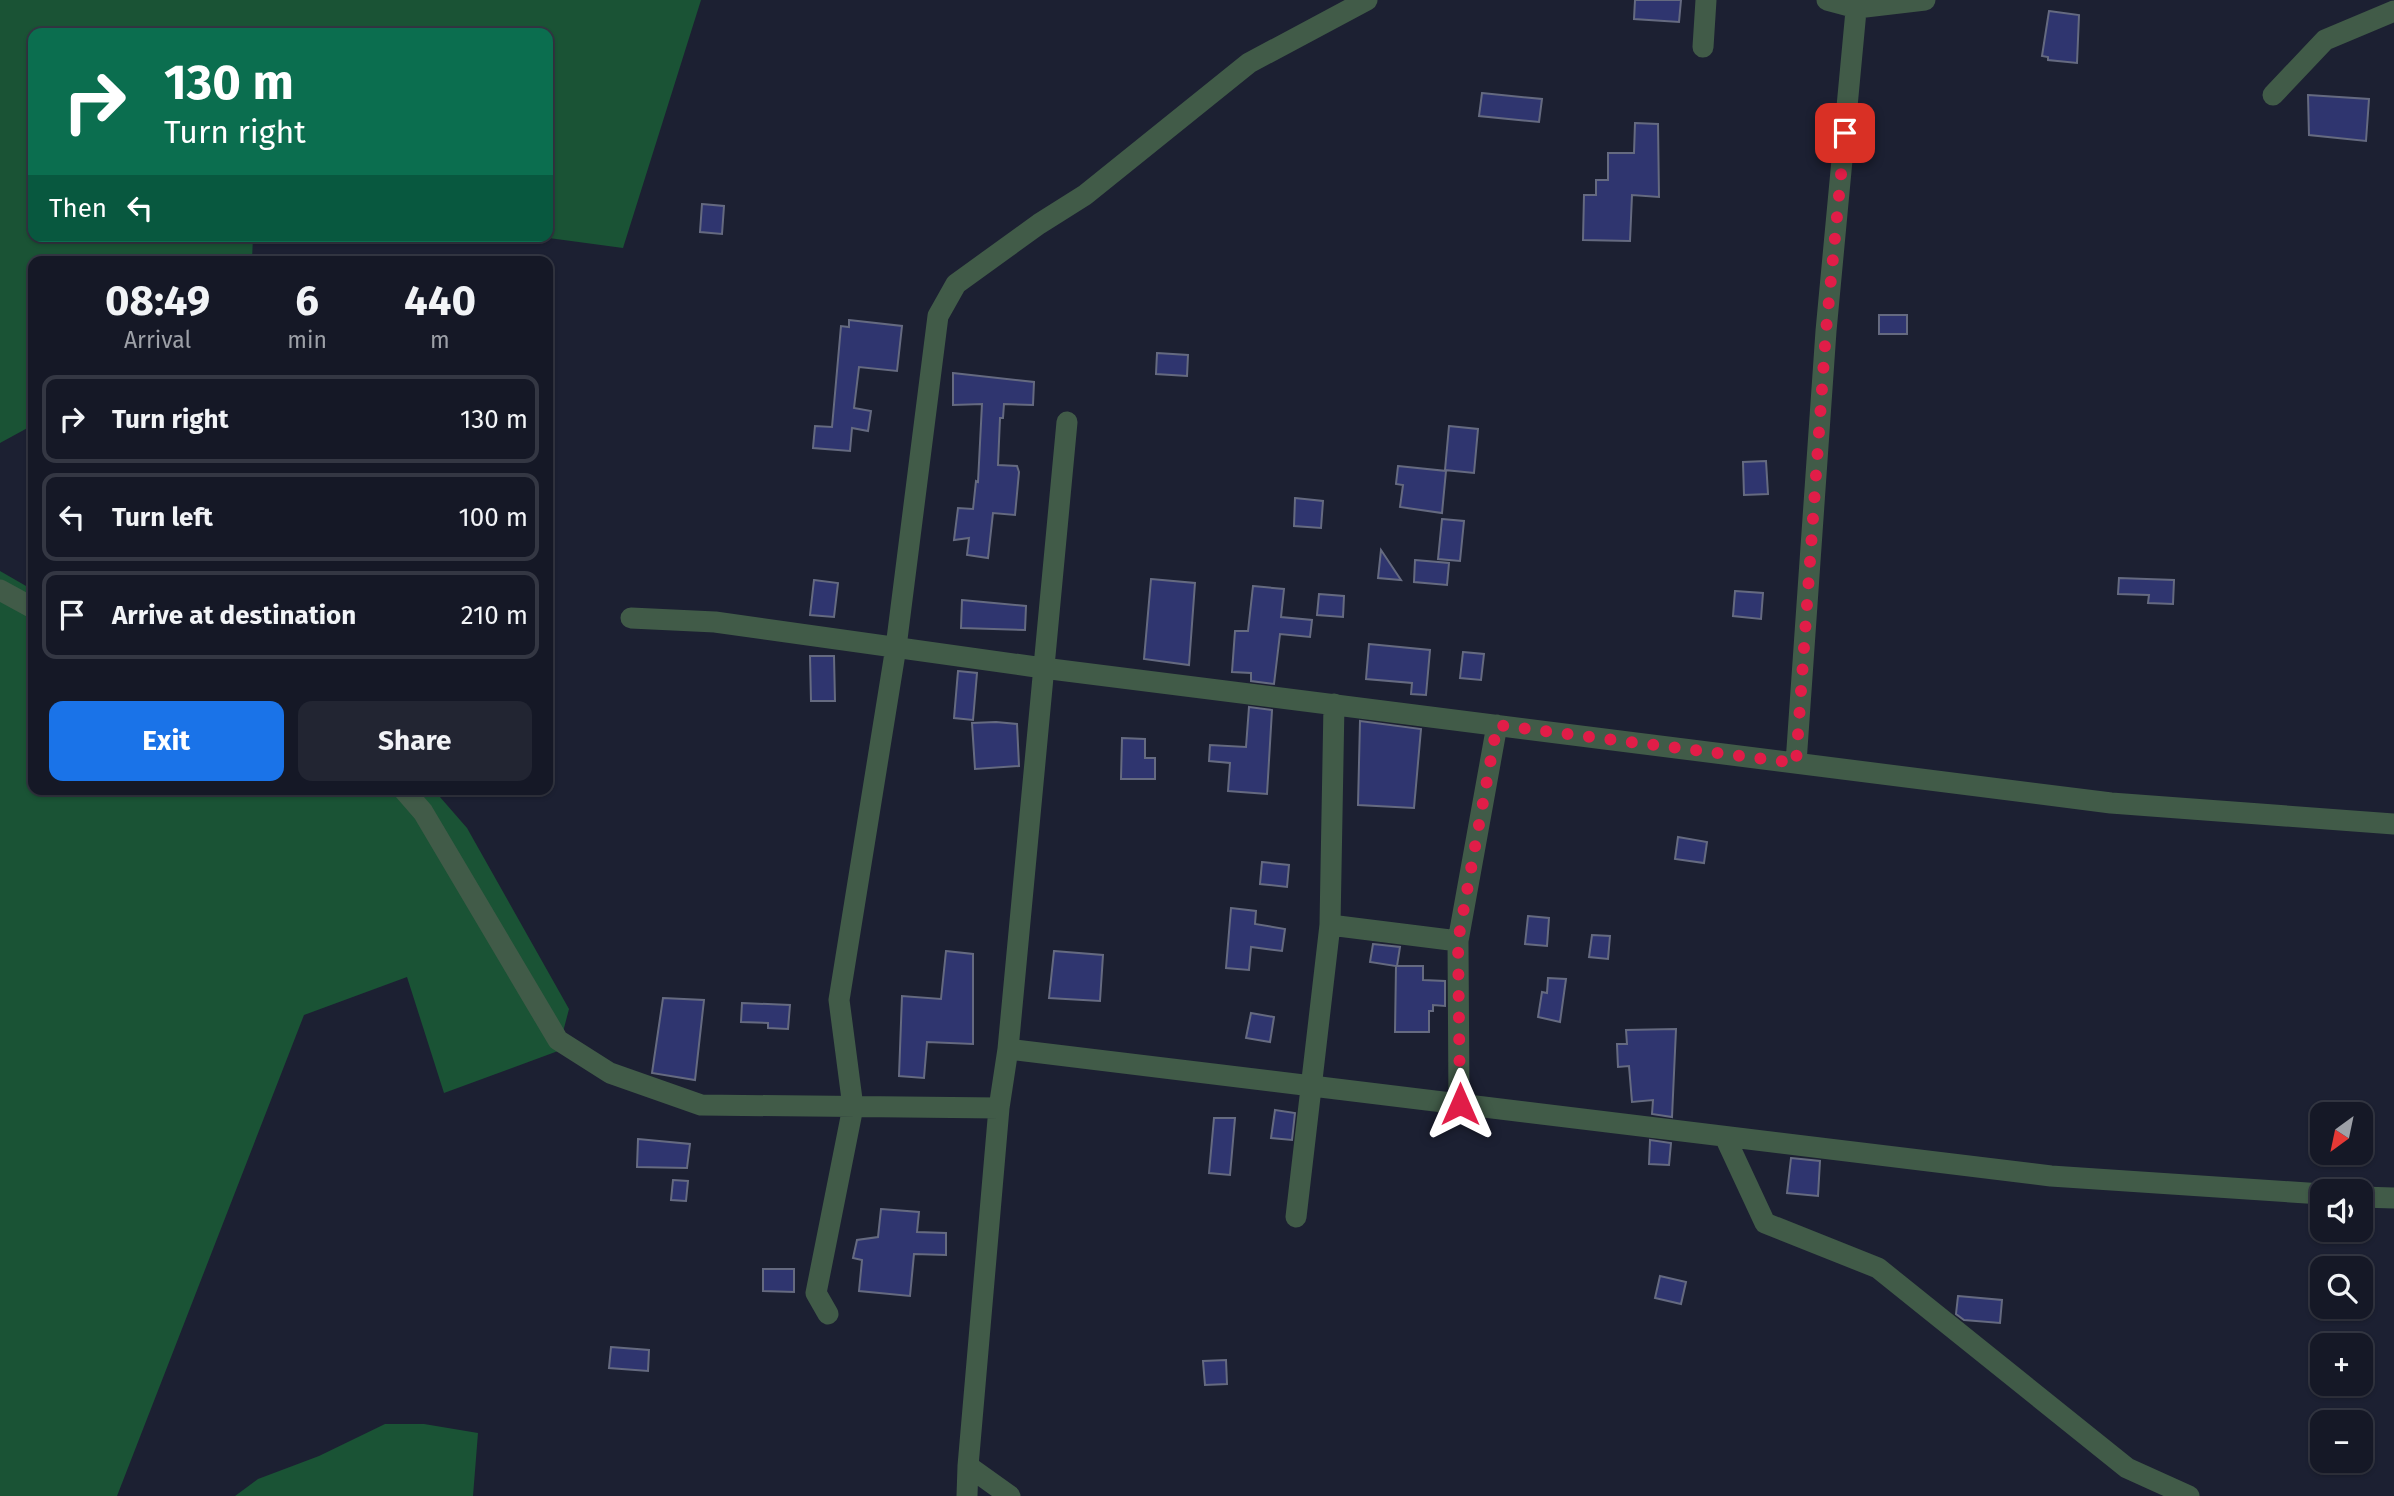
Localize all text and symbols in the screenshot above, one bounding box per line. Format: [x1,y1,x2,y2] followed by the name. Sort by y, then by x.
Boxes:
[164,53,294,112] text: 130 m
[49,56,140,147] icon: right
[1815,103,1875,163] pin
[164,113,306,151] text: Turn right
[1826,114,1864,152] icon: arrive
[121,189,159,227] icon: left
[49,193,107,224] text: Then
[105,276,210,326] text: 08:49
[295,276,319,326] text: 6
[404,276,476,326] text: 440
[124,326,191,354] text: Arrival
[287,326,327,354] text: min
[430,326,450,354] text: m
[53,400,91,438] icon: right
[112,404,229,435] text: Turn right
[460,404,528,435] text: 130 m
[53,498,91,536] icon: left
[112,502,213,533] text: Turn left
[459,502,528,533] text: 100 m
[53,596,91,634] icon: arrive
[112,600,356,631] text: Arrive at destination
[461,600,528,631] text: 210 m
[49,701,284,781] button: Exit
[298,701,532,781] button: Share
[1423,1067,1497,1141] position arrow
[2310,1102,2373,1166] north arrow
[2310,1102,2373,1473] map controls
[2310,1179,2373,1242] button: sound
[2310,1256,2373,1319] button: search
[2310,1333,2373,1396] button: +
[2310,1410,2373,1473] button: −

